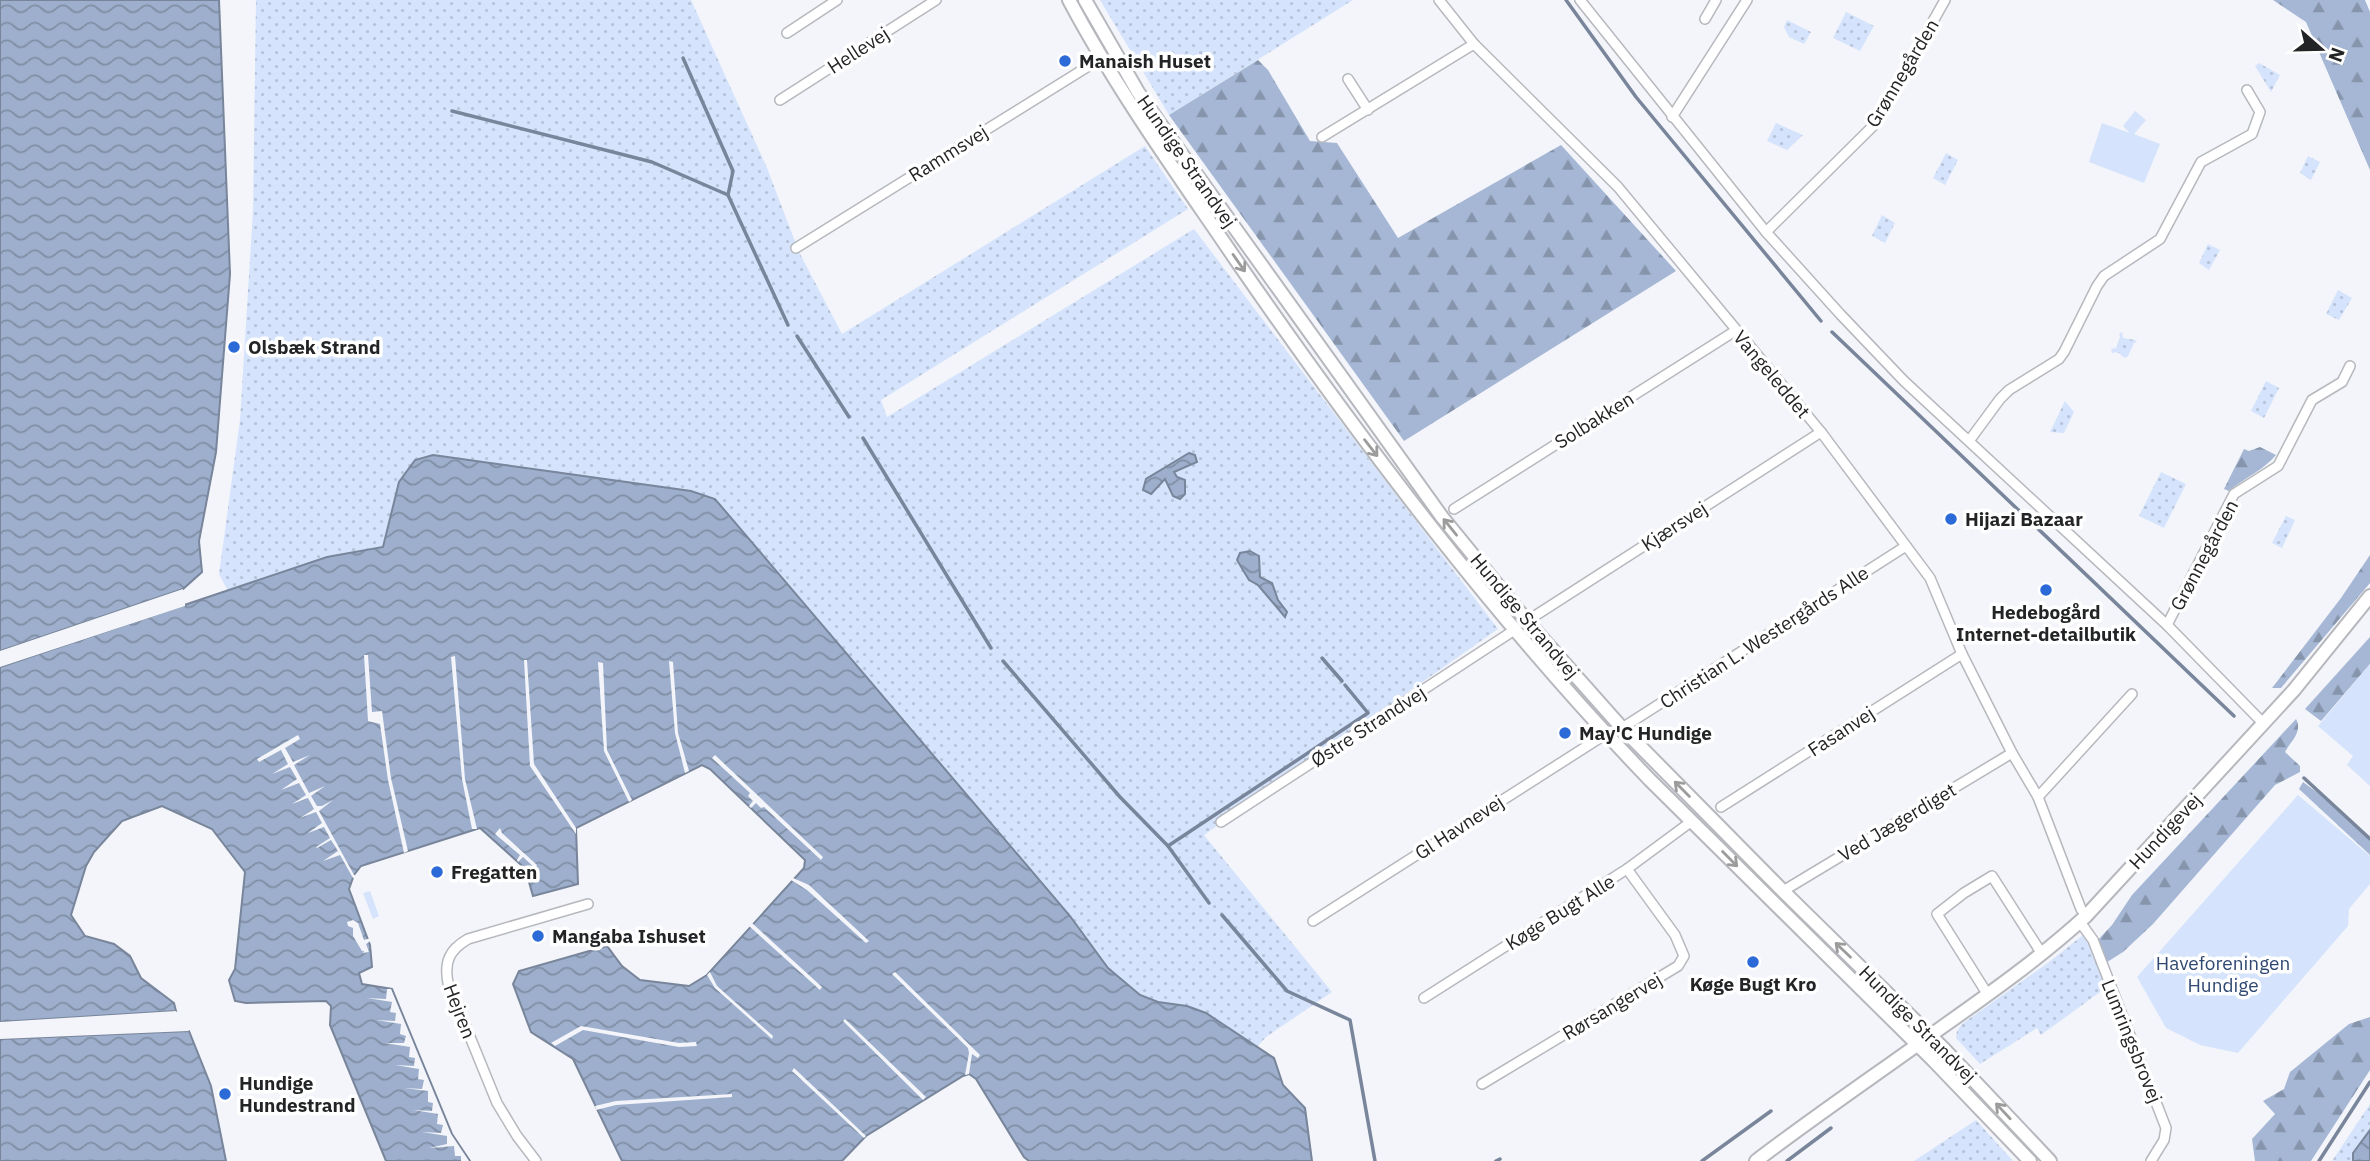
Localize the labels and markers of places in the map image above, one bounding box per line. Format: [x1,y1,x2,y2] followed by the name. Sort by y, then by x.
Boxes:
[1079,49,1211,73] place label: Manaish Huset
[1057,53,1073,69] marker: Manaish Huset
[248,335,380,359] place label: Olsbæk Strand
[226,339,242,355] marker: Olsbæk Strand
[1965,507,2083,531] place label: Hijazi Bazaar
[1943,511,1959,527] marker: Hijazi Bazaar
[2038,582,2054,598] marker: Hedebogård Internet-detailbutik
[1956,600,2136,646] place label: Hedebogård Internet-detailbutik
[1579,721,1712,745] place label: May'C Hundige
[1557,725,1573,741] marker: May'C Hundige
[451,860,537,884] place label: Fregatten
[429,864,445,880] marker: Fregatten
[552,924,706,948] place label: Mangaba Ishuset
[530,928,546,944] marker: Mangaba Ishuset
[1745,954,1761,970] marker: Køge Bugt Kro
[1690,972,1817,996] place label: Køge Bugt Kro
[239,1071,355,1117] place label: Hundige Hundestrand
[217,1086,233,1102] marker: Hundige Hundestrand

